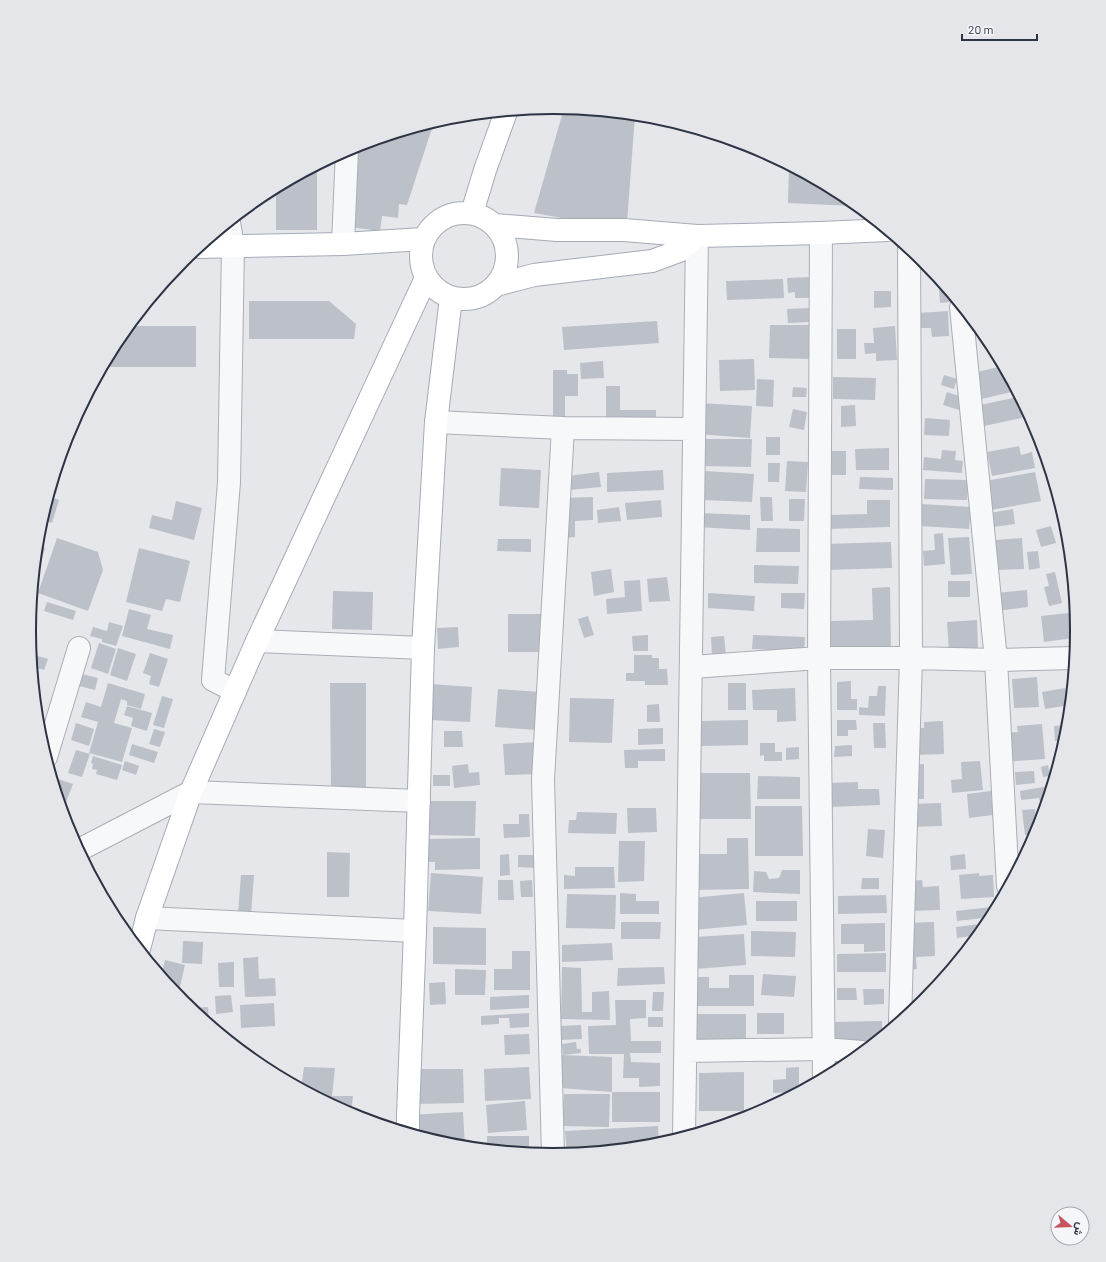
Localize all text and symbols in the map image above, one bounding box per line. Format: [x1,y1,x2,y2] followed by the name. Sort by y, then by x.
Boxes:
[962,16,1037,42] scale bar
[968,22,994,36] text: 20 m
[1050,1206,1090,1246] north arrow
[1071,1221,1088,1238] text: ش

